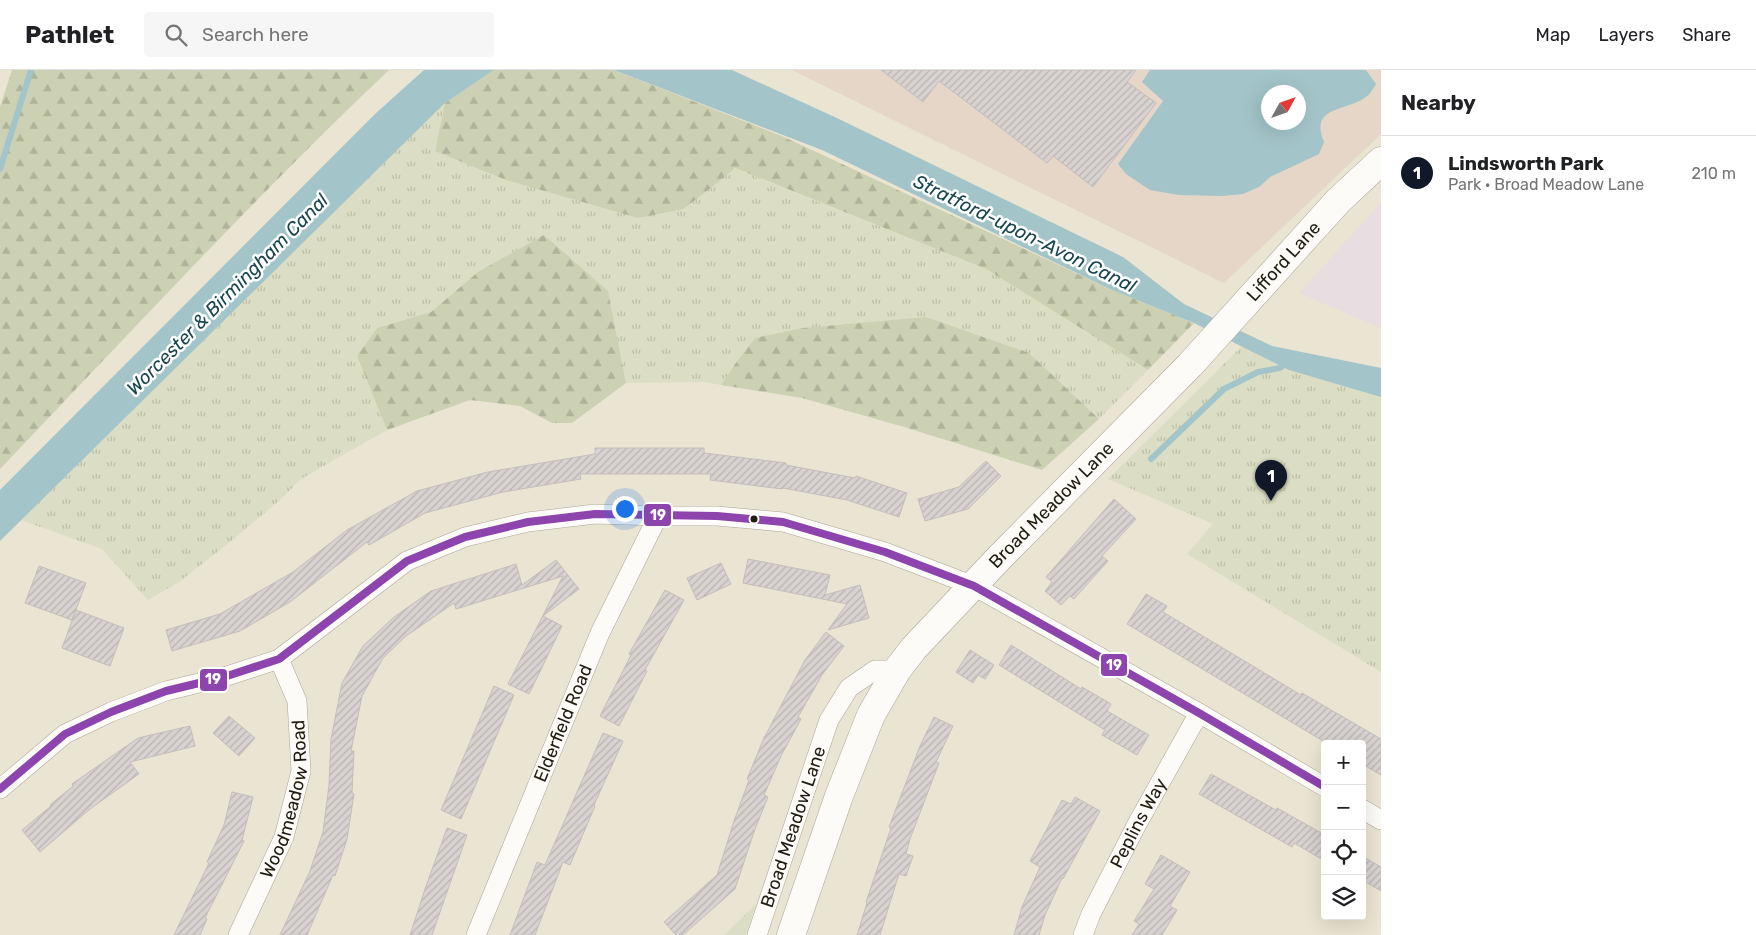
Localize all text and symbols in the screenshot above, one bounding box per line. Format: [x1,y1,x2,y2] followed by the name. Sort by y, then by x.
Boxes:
[144,12,494,57] search box
[25,21,114,49] text: Pathlet
[162,21,190,49] icon: search
[202,23,309,46] text: Search here
[1536,24,1571,46] text: Map
[1599,24,1654,46] text: Layers
[1682,24,1731,46] text: Share
[1261,85,1306,130] north arrow
[1401,90,1476,115] text: Nearby
[1448,152,1604,175] text: Lindsworth Park
[1413,164,1421,183] text: 1
[1691,164,1736,183] text: 210 m
[910,169,1140,298] water label: Stratford-upon-Avon Canal
[1448,175,1644,194] text: Park · Broad Meadow Lane
[122,189,333,400] water label: Worcester & Birmingham Canal
[1242,217,1325,306] street label: Lifford Lane
[984,437,1118,573] street label: Broad Meadow Lane
[1255,460,1287,501] pin: 1
[612,496,638,522] your location
[643,503,672,527] line badge: 19
[650,507,666,524] text: 19
[749,514,759,524] unlabelled marker
[1100,653,1128,677] line badge: 19
[1106,657,1122,674] text: 19
[529,661,597,785] street label: Elderfield Road
[199,668,228,692] line badge: 19
[205,671,221,688] text: 19
[255,719,313,881] street label: Woodmeadow Road
[1321,740,1366,920] map controls
[1321,740,1366,785] button: +
[756,743,830,910] street label: Broad Meadow Lane
[1105,774,1171,872] street label: Peplins Way
[1321,785,1366,830] button: −
[1321,830,1366,875] button: locate
[1321,875,1366,920] button: layers

